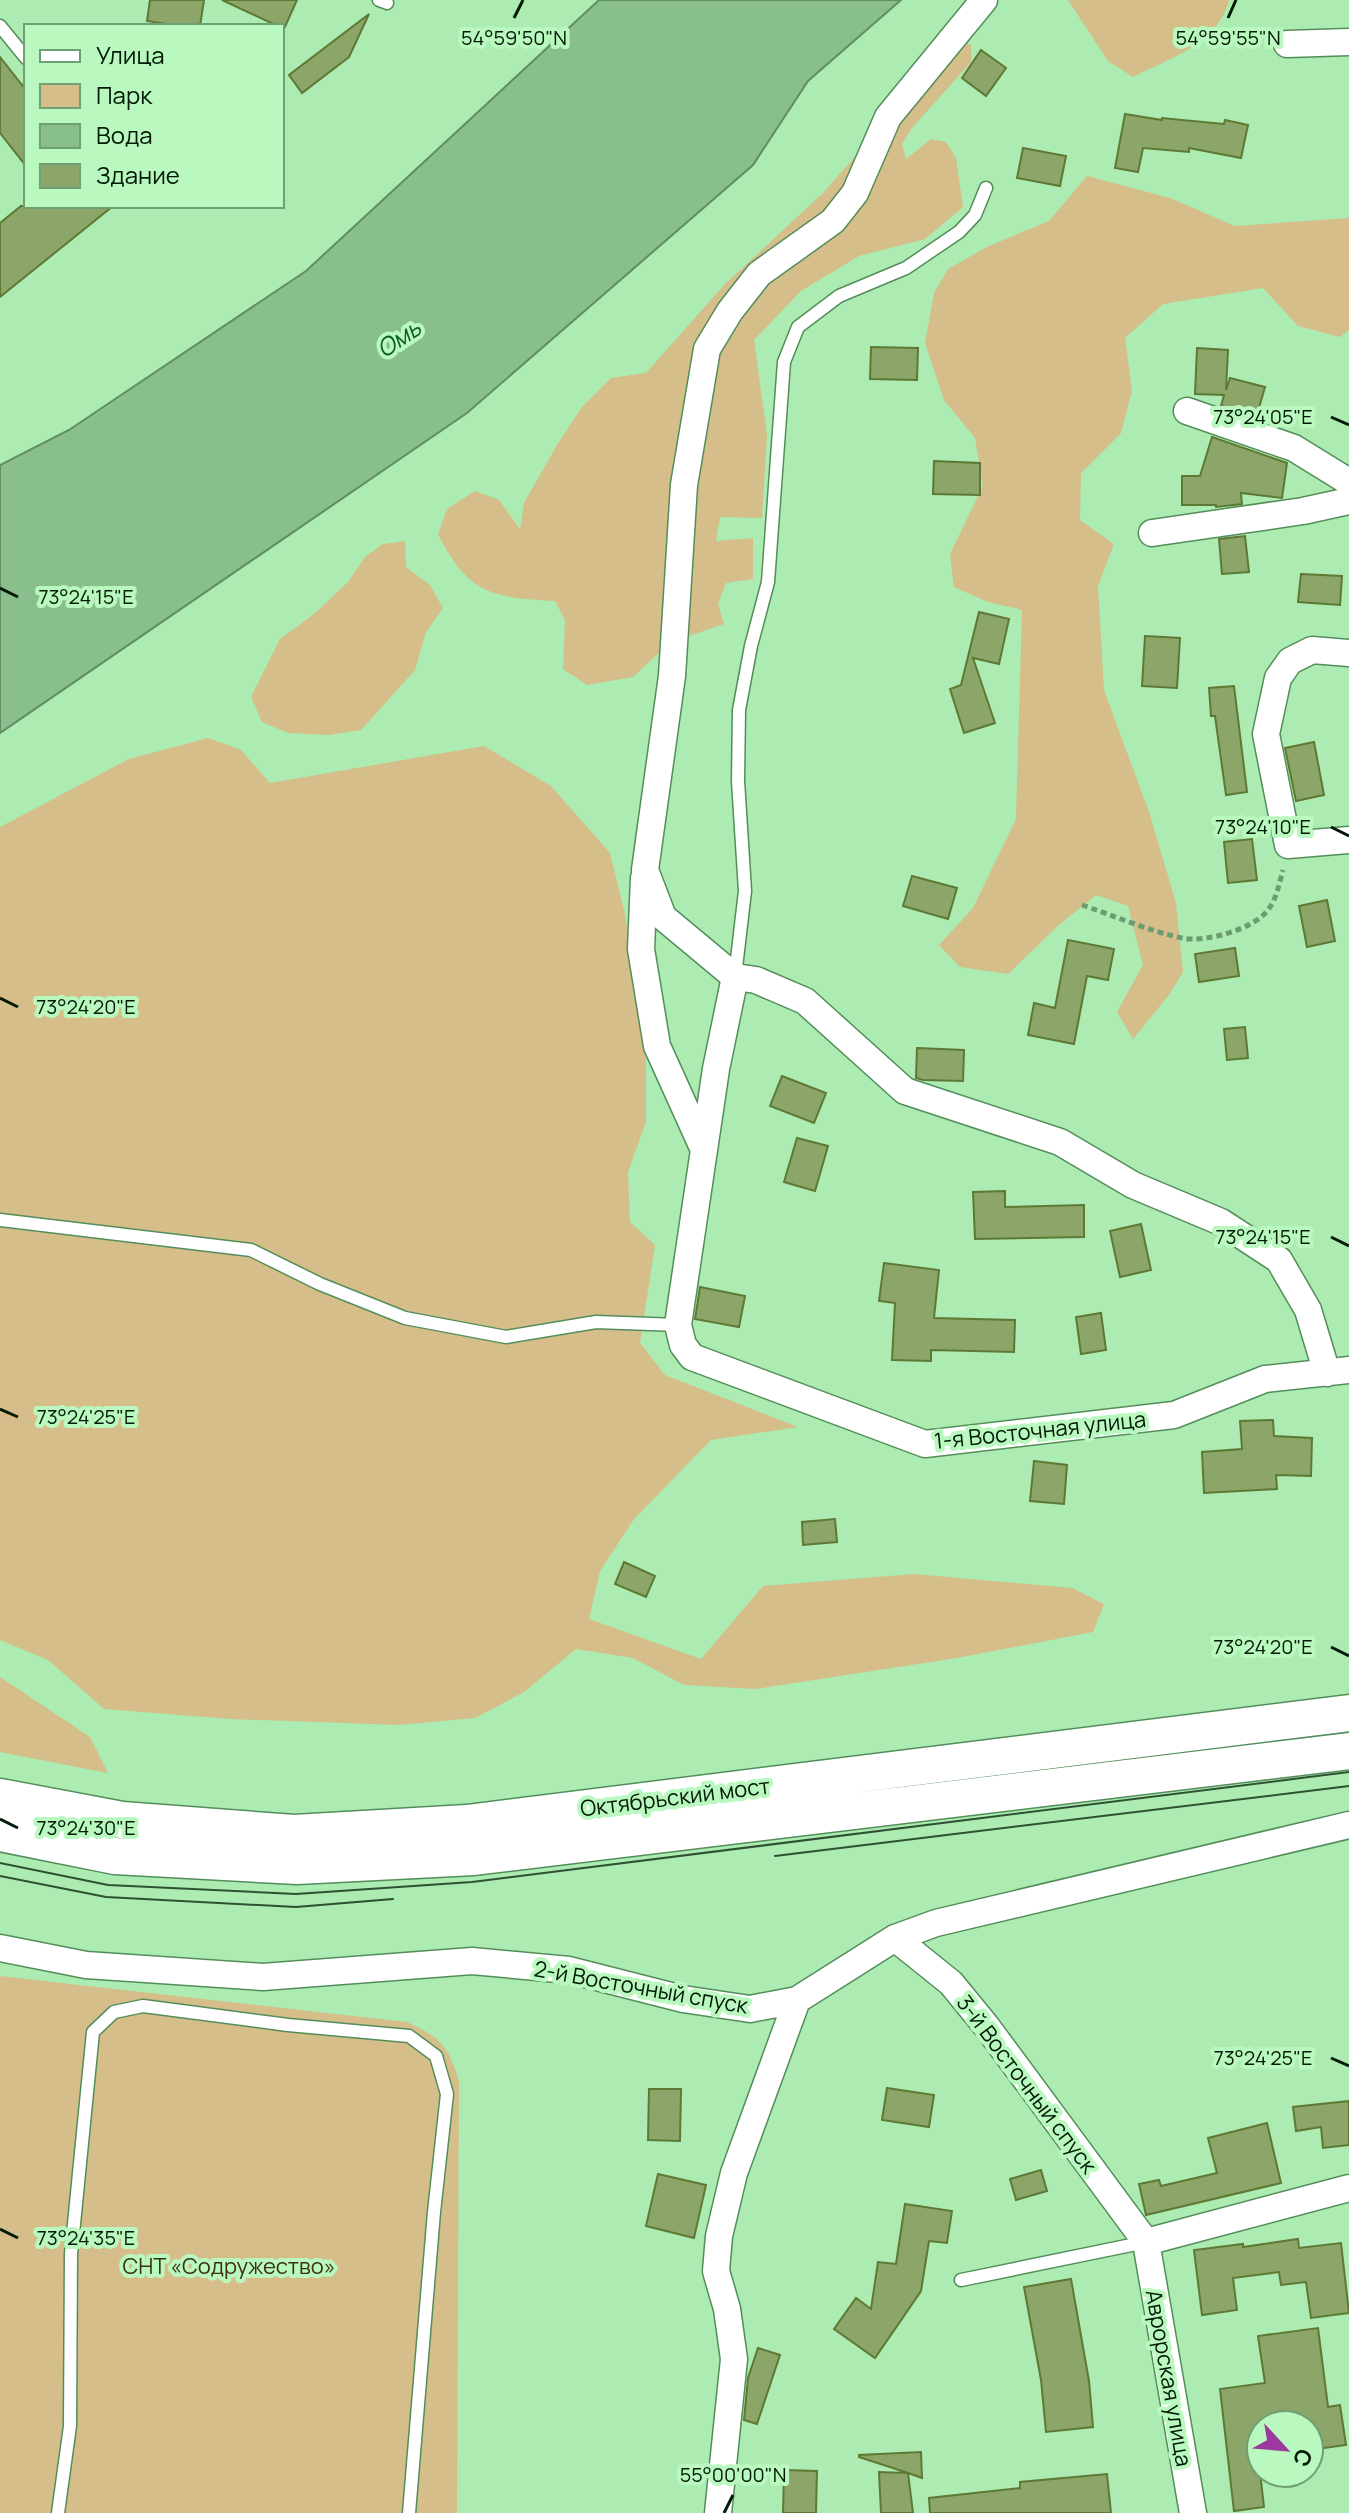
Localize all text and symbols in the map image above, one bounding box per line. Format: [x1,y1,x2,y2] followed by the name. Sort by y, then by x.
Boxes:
[24,24,284,208] legend
[461,24,567,51] text: 54°59'50"N
[1175,24,1281,51] text: 54°59'55"N
[96,38,165,71] text: Улица
[96,78,153,111] text: Парк
[96,118,153,151] text: Вода
[96,158,180,191] text: Здание
[370,310,428,365] water label: Омь
[1213,403,1313,430] text: 73°24'05"E
[38,583,134,610] text: 73°24'15"E
[1215,813,1311,840] text: 73°24'10"E
[36,993,136,1020] text: 73°24'20"E
[1215,1223,1311,1250] text: 73°24'15"E
[37,1403,135,1430] text: 73°24'25"E
[933,1404,1147,1456] street label: 1-я Восточная улица
[1213,1633,1313,1660] text: 73°24'20"E
[578,1770,772,1824] street label: Октябрьский мост
[36,1814,136,1841] text: 73°24'30"E
[532,1953,751,2021] street label: 2-й Восточный спуск
[950,1989,1105,2180] street label: 3-й Восточный спуск
[1214,2044,1312,2071] text: 73°24'25"E
[37,2224,135,2251] text: 73°24'35"E
[123,2251,335,2281] park label: СНТ «Содружество»
[1139,2287,1199,2469] street label: Аврорская улица
[1245,2409,1325,2489] north arrow
[1286,2444,1320,2472] text: С
[680,2461,786,2488] text: 55°00'00"N

